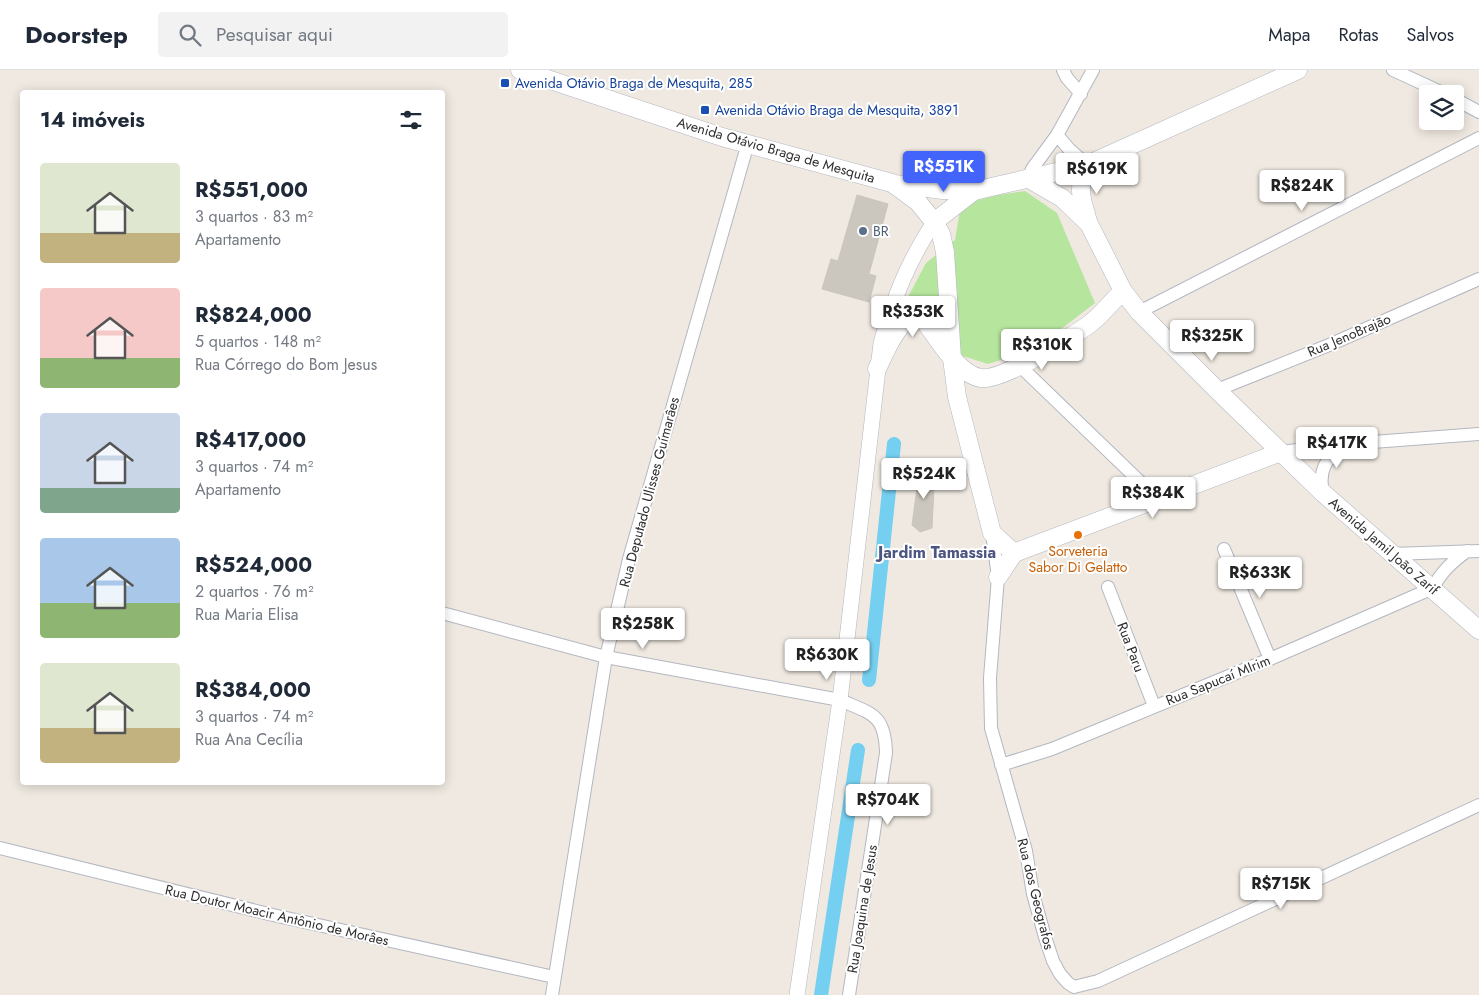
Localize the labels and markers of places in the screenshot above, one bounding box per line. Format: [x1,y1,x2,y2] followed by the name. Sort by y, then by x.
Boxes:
[515,73,752,93] place label: Avenida Otávio Braga de Mesquita, 285
[499,77,511,89] marker: Avenida Otávio Braga de Mesquita, 285
[715,100,958,120] place label: Avenida Otávio Braga de Mesquita, 3891
[699,104,711,116] marker: Avenida Otávio Braga de Mesquita, 3891
[903,150,985,193] pin: R$551K
[1056,152,1138,195] pin: R$619K
[1261,170,1343,212] pin: R$824K
[873,221,889,241] place label: BR
[857,225,869,237] marker: BR
[872,296,954,338] pin: R$353K
[1171,320,1253,362] pin: R$325K
[1001,328,1083,371] pin: R$310K
[1296,426,1378,469] pin: R$417K
[883,458,965,500] pin: R$524K
[1112,476,1194,519] pin: R$384K
[1072,529,1084,541] marker: Sorveteria Sabor Di Gelatto
[1029,541,1128,577] place label: Sorveteria Sabor Di Gelatto
[1219,556,1301,599] pin: R$633K
[602,608,684,650] pin: R$258K
[786,638,868,681] pin: R$630K
[847,784,929,826] pin: R$704K
[1240,868,1322,910] pin: R$715K

